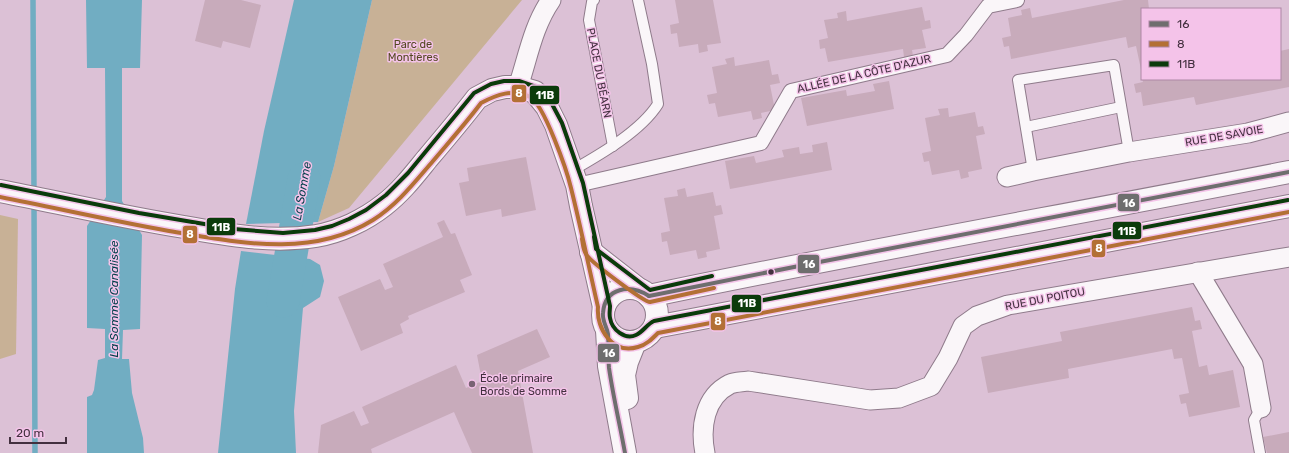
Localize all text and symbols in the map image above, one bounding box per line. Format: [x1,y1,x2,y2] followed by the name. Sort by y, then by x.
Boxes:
[1141,8,1281,80] legend
[1177,17,1189,31] text: 16
[584,27,614,119] street label: PLACE DU BÉARN
[1177,37,1185,51] text: 8
[388,38,439,64] park label: Parc de Montières
[796,52,932,96] street label: ALLÉE DE LA CÔTE D'AZUR
[1177,57,1195,71] text: 11B
[511,84,527,103] line badge: 8
[529,85,560,105] line badge: 11B
[515,87,523,100] text: 8
[536,89,555,102] text: 11B
[1184,123,1264,149] street label: RUE DE SAVOIE
[290,160,314,221] water label: La Somme
[1117,193,1140,212] line badge: 16
[1123,197,1135,210] text: 16
[206,217,236,236] line badge: 11B
[212,221,231,234] text: 11B
[1112,221,1142,240] line badge: 11B
[182,225,198,244] line badge: 8
[1118,225,1137,238] text: 11B
[186,228,194,241] text: 8
[1091,239,1106,258] line badge: 8
[107,240,121,357] water label: La Somme Canalisée
[1095,242,1103,255] text: 8
[797,254,820,274] line badge: 16
[803,258,815,271] text: 16
[766,267,776,277] unlabelled marker
[1004,285,1086,313] street label: RUE DU POITOU
[731,294,762,313] line badge: 11B
[738,297,757,310] text: 11B
[710,312,726,331] line badge: 8
[714,315,722,328] text: 8
[597,343,620,363] line badge: 16
[603,347,615,360] text: 16
[480,372,567,398] place label: École primaire Bords de Somme
[467,379,477,389] marker: École primaire Bords de Somme
[10,419,66,445] scale bar
[16,426,44,440] text: 20 m

